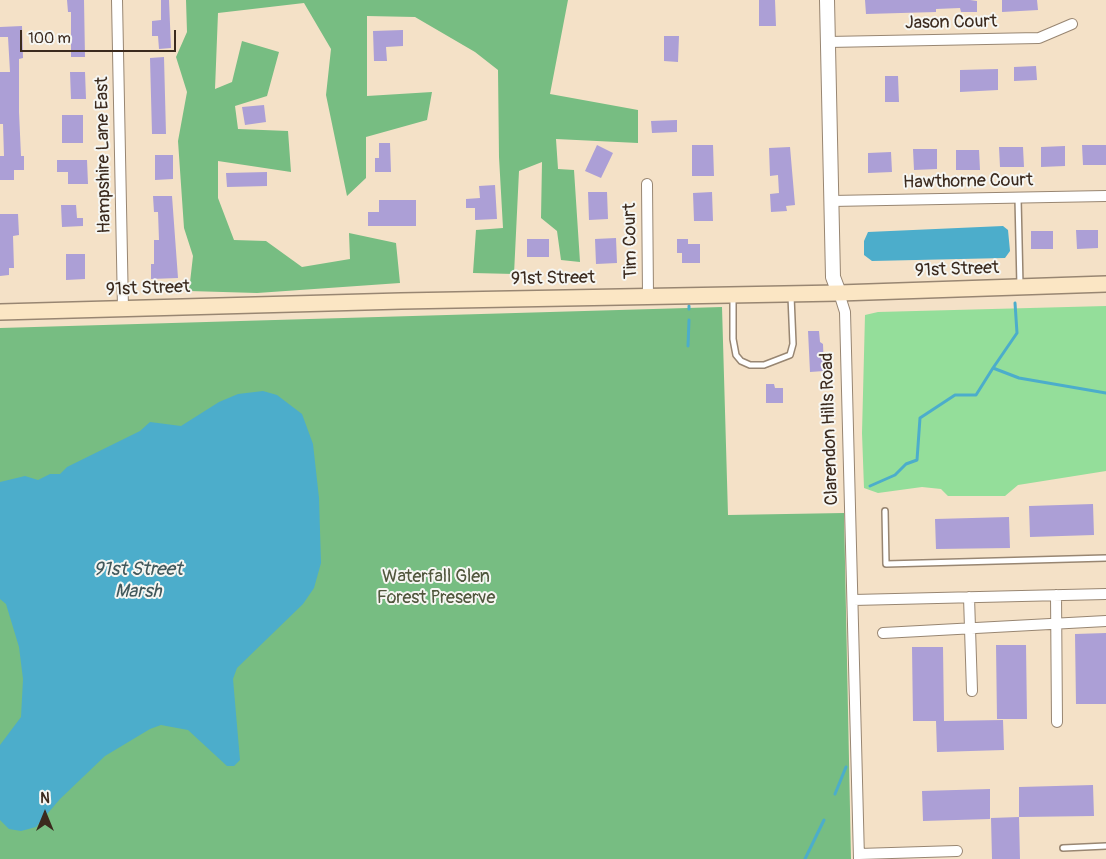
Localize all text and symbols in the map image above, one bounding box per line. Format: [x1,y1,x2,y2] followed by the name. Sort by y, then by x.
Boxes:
[905,11,997,35] street label: Jason Court
[22,20,179,52] scale bar
[28,29,71,48] text: 100 m
[92,76,116,234] street label: Hampshire Lane East
[903,170,1033,194] street label: Hawthorne Court
[620,203,642,279] street label: Tim Court
[914,258,1000,282] street label: 91st Street
[511,267,595,291] street label: 91st Street
[105,277,191,301] street label: 91st Street
[817,352,843,506] street label: Clarendon Hills Road
[93,559,183,603] water label: 91st Street Marsh
[377,566,495,608] park label: Waterfall Glen Forest Preserve
[20,789,70,839] north arrow
[40,790,50,807] text: N

